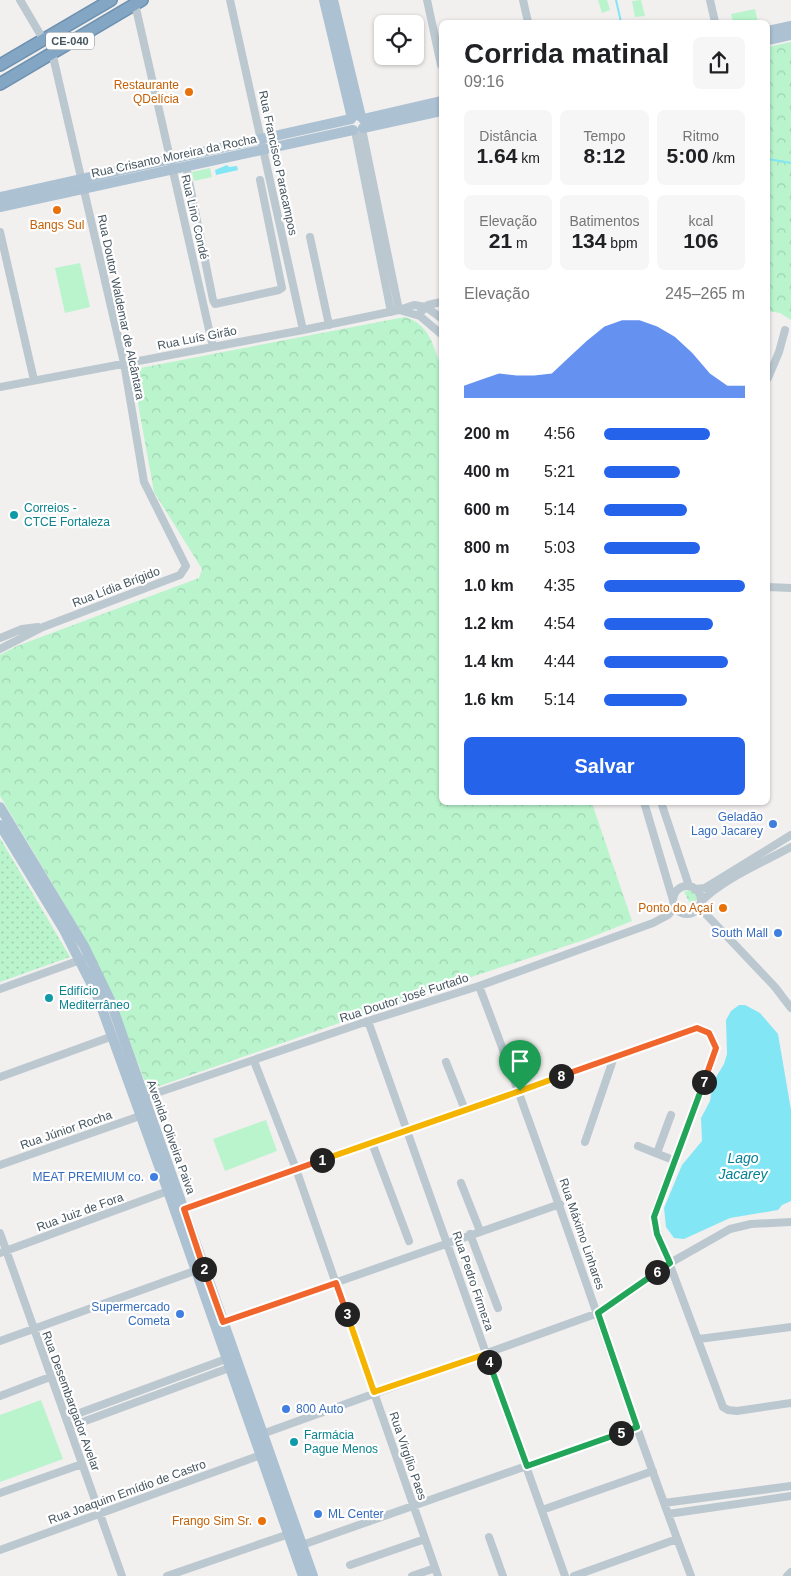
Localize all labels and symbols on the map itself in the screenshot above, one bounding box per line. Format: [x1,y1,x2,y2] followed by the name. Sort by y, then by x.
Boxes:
[46,32,94,49] road number: CE-040
[114,78,179,106] place label: Restaurante QDelícia
[183,86,195,98] marker: Restaurante QDelícia
[256,89,300,237] street label: Rua Francisco Paracampos
[90,132,258,180] street label: Rua Crisanto Moreira da Rocha
[178,173,212,261] street label: Rua Lino Condé
[51,204,63,216] marker: Bangs Sul
[95,213,148,401] street label: Rua Doutor Waldemar de Alcântara
[30,218,84,232] place label: Bangs Sul
[156,323,238,353] street label: Rua Luís Girão
[24,501,110,529] place label: Correios - CTCE Fortaleza
[8,509,20,521] marker: Correios - CTCE Fortaleza
[70,564,162,610] street label: Rua Lídia Brígido
[691,810,763,838] place label: Geladão Lago Jacarey
[767,818,779,830] marker: Geladão Lago Jacarey
[638,901,714,915] place label: Ponto do Açaí
[717,902,729,914] marker: Ponto do Açaí
[711,926,768,940] place label: South Mall
[772,927,784,939] marker: South Mall
[338,970,471,1025] street label: Rua Doutor José Furtado
[59,984,130,1012] place label: Edifício Mediterrâneo
[43,992,55,1004] marker: Edifício Mediterrâneo
[499,1040,541,1091] pin
[548,1064,574,1088] pin: 8
[692,1070,716,1094] pin: 7
[144,1078,198,1196] street label: Avenida Oliveira Paiva
[18,1108,114,1152] street label: Rua Júnior Rocha
[310,1148,334,1172] pin: 1
[717,1150,769,1182] water label: Lago Jacarey
[32,1170,144,1184] place label: MEAT PREMIUM co.
[148,1171,160,1183] marker: MEAT PREMIUM co.
[556,1177,608,1291] street label: Rua Máximo Linhares
[35,1190,126,1234] street label: Rua Juiz de Fora
[449,1230,497,1333] street label: Rua Pedro Firmeza
[192,1256,216,1282] pin: 2
[644,1260,670,1284] pin: 6
[91,1300,170,1328] place label: Supermercado Cometa
[334,1302,360,1326] pin: 3
[174,1308,186,1320] marker: Supermercado Cometa
[39,1329,103,1473] street label: Rua Desembargador Avelar
[476,1350,502,1374] pin: 4
[296,1402,344,1416] place label: 800 Auto
[280,1403,292,1415] marker: 800 Auto
[386,1410,430,1502] street label: Rua Virgílio Paes
[608,1420,634,1446] pin: 5
[304,1428,378,1456] place label: Farmácia Pague Menos
[288,1436,300,1448] marker: Farmácia Pague Menos
[46,1457,208,1527] street label: Rua Joaquim Emídio de Castro
[328,1507,384,1521] place label: ML Center
[312,1508,324,1520] marker: ML Center
[172,1514,252,1528] place label: Frango Sim Sr.
[256,1515,268,1527] marker: Frango Sim Sr.

